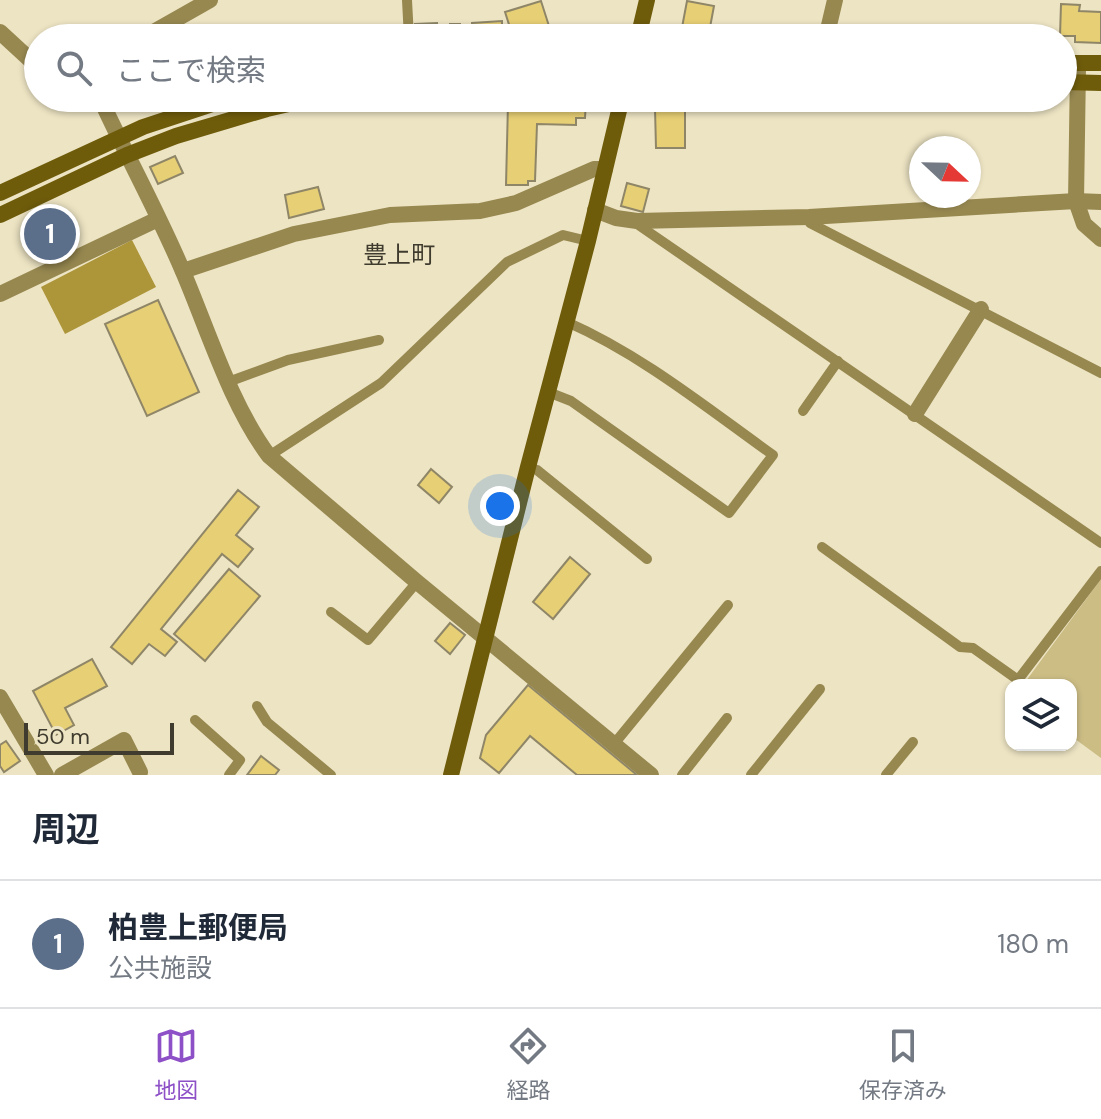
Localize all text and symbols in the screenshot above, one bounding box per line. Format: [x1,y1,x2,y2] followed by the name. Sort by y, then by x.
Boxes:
[24,24,1077,112] search box
[52,46,96,90] icon: search
[116,51,266,90] text: ここで検索
[909,136,981,208] north arrow
[24,204,76,264] pin: 1
[363,239,435,270] district label: 豊上町
[480,486,520,526] your location
[1005,679,1077,751] map controls
[1005,679,1077,751] button: layers
[24,719,174,755] scale bar
[36,722,90,751] text: 50 m
[32,807,100,852] text: 周辺
[108,908,288,947] text: 柏豊上郵便局
[53,927,63,961] text: 1
[997,927,1069,961] text: 180 m
[108,951,212,985] text: 公共施設
[154,1024,198,1105] tab: 地図
[506,1024,551,1105] tab: 経路
[859,1024,947,1105] tab: 保存済み

